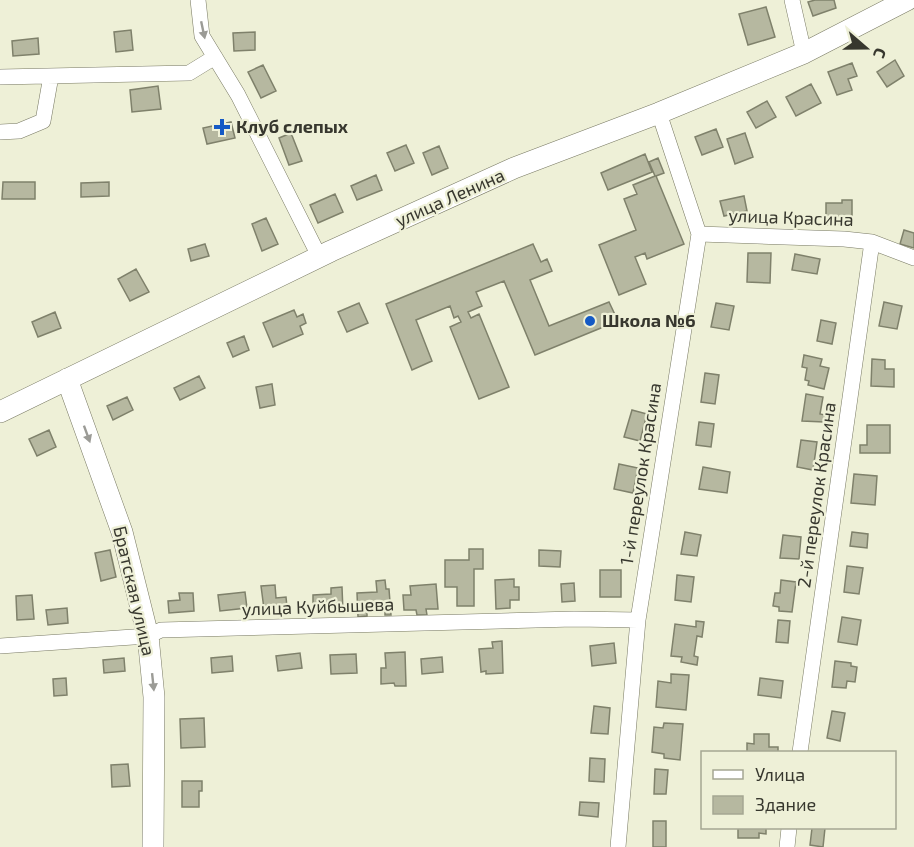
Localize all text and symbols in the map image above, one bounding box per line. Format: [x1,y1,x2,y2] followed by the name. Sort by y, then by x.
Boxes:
[836,18,896,78] north arrow
[198,21,208,39] one-way arrow
[870,46,891,61] text: С
[236,115,349,137] place label: Клуб слепых
[213,118,231,136] marker: Клуб слепых
[392,163,508,231] street label: улица Ленина
[728,204,854,230] street label: улица Красина
[602,309,696,331] place label: Школа №6
[583,314,597,328] marker: Школа №6
[615,381,665,567] street label: 1-й переулок Красина
[792,401,840,589] street label: 2-й переулок Красина
[83,425,93,443] one-way arrow
[109,524,161,658] street label: Братская улица
[241,592,395,620] street label: улица Куйбышева
[148,673,158,692] one-way arrow
[701,751,896,829] legend
[755,763,805,785] text: Улица
[755,793,816,815] text: Здание

